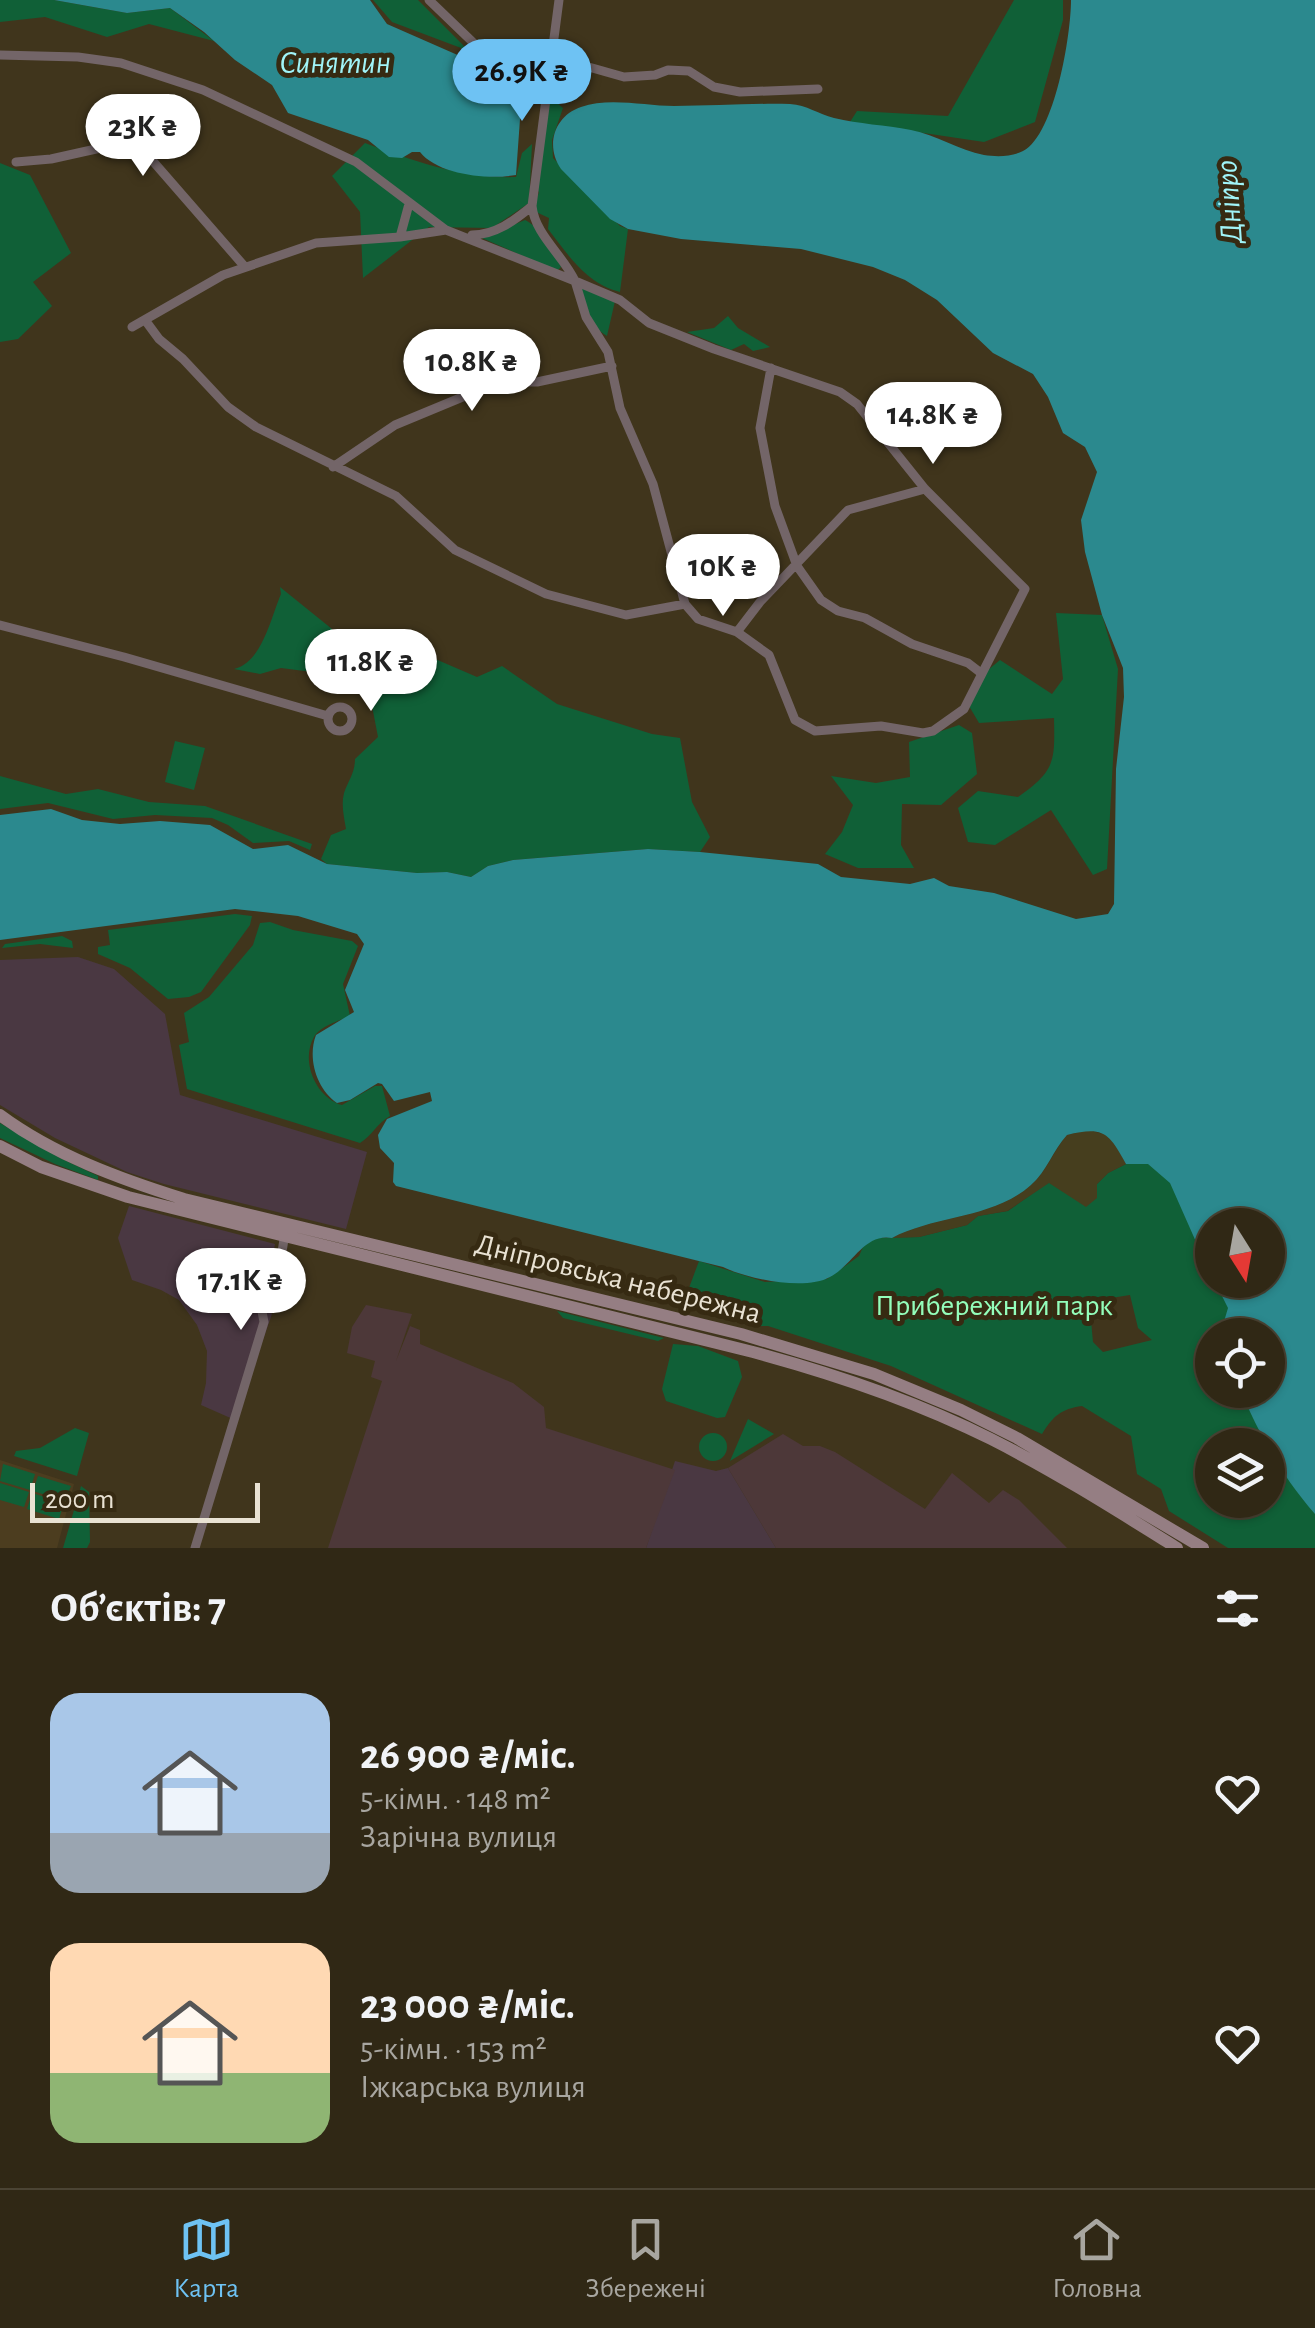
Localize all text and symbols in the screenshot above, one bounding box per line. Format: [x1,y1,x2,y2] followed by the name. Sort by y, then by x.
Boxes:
[430,39,614,124] pin: 26.9K ₴
[279,47,391,79] water label: Синятин
[474,55,570,87] text: 26.9K ₴
[73,94,213,179] pin: 23K ₴
[108,110,178,142] text: 23K ₴
[1210,159,1249,246] water label: Дніпро
[380,329,564,414] pin: 10.8K ₴
[425,345,519,377] text: 10.8K ₴
[841,382,1025,467] pin: 14.8K ₴
[887,398,979,430] text: 14.8K ₴
[653,534,793,619] pin: 10K ₴
[688,550,758,582] text: 10K ₴
[279,629,463,714] pin: 11.8K ₴
[327,645,415,677] text: 11.8K ₴
[1195,1208,1285,1298] north arrow
[1195,1208,1285,1518] map controls
[472,1229,764,1329] street label: Дніпровська набережна
[149,1248,333,1333] pin: 17.1K ₴
[198,1264,284,1296] text: 17.1K ₴
[875,1291,1113,1321] park label: Прибережний парк
[1195,1318,1285,1408] button: locate
[1195,1428,1285,1518] button: layers
[30,1478,260,1522] scale bar
[45,1486,114,1514] text: 200 m
[1210,1581,1265,1636] icon: filters
[50,1587,226,1629] text: Об’єктів: 7
[130,1733,250,1853] icon: home
[360,1734,576,1776] text: 26 900 ₴/міс.
[1210,1766,1265,1821] icon: heart
[360,1783,551,1815] text: 5-кімн. · 148 m²
[360,1821,557,1853] text: Зарічна вулиця
[130,1983,250,2103] icon: home
[360,1984,575,2026] text: 23 000 ₴/міс.
[1210,2016,1265,2071] icon: heart
[360,2033,547,2065] text: 5-кімн. · 153 m²
[360,2071,586,2103] text: Іжкарська вулиця
[173,2212,239,2306] tab: Карта
[585,2212,706,2306] tab: Збережені
[1052,2212,1142,2306] tab: Головна

